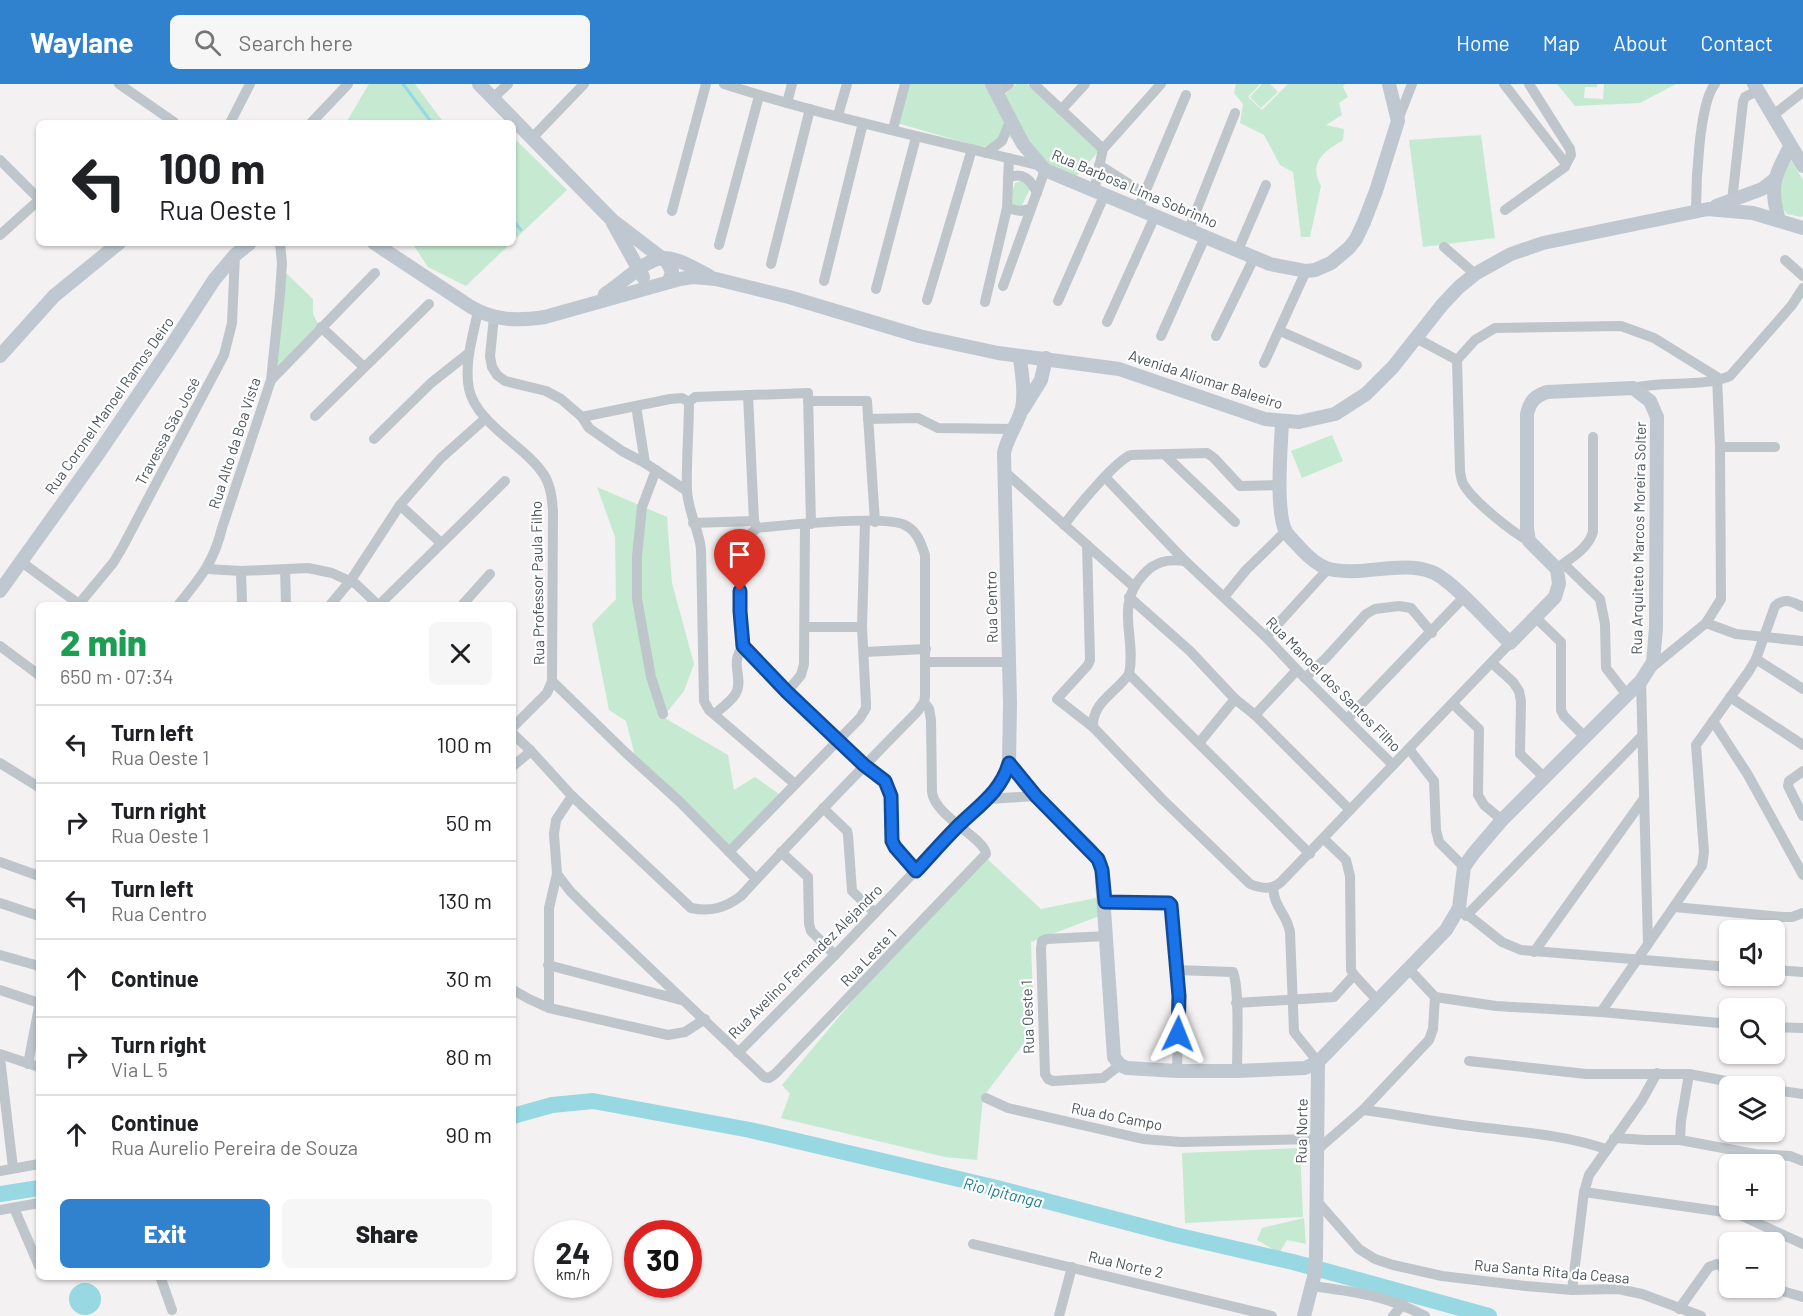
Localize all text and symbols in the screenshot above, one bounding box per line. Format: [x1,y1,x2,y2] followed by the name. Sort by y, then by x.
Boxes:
[170,15,590,69] search box
[30,25,134,59] text: Waylane
[191,26,224,59] icon: search
[239,29,353,55] text: Search here
[1456,30,1510,55] text: Home
[1543,30,1580,55] text: Map
[1613,30,1668,55] text: About
[1701,30,1773,55] text: Contact
[159,142,265,192] text: 100 m
[60,144,138,222] icon: left
[1049,145,1221,231] street label: Rua Barbosa Lima Sobrinho
[159,193,292,225] text: Rua Oeste 1
[41,313,177,497] street label: Rua Coronel Manoel Ramos Deiro
[1127,346,1285,412] street label: Avenida Aliomar Baleeiro
[131,374,203,488] street label: Travessa São José
[204,375,264,511] street label: Rua Alto da Boa Vista
[1627,421,1649,655] street label: Rua Arquiteto Marcos Moreira Solter
[527,501,547,665] street label: Rua Professor Paula Filho
[714,529,765,591] pin
[723,538,756,571] icon: arrive
[981,571,1001,643] street label: Rua Centro
[1263,613,1405,755] street label: Rua Manoel dos Santos Filho
[60,620,147,663] text: 2 min
[429,622,492,685] button: close
[60,664,173,688] text: 650 m · 07:34
[111,719,194,745] text: Turn left
[60,728,93,761] icon: left
[437,731,492,757] text: 100 m
[111,745,209,769] text: Rua Oeste 1
[111,797,206,823] text: Turn right
[60,806,93,839] icon: right
[446,809,492,835] text: 50 m
[111,823,209,847] text: Rua Oeste 1
[111,875,194,901] text: Turn left
[724,880,886,1042] street label: Rua Avelino Fernandez Alejandro
[60,884,93,917] icon: left
[438,887,492,913] text: 130 m
[111,901,207,925] text: Rua Centro
[1719,920,1785,1298] map controls
[1719,920,1785,986] button: sound
[836,925,900,989] street label: Rua Leste 1
[60,962,93,995] icon: ahead
[111,965,199,991] text: Continue
[446,965,492,991] text: 30 m
[1017,980,1037,1054] street label: Rua Oeste 1
[1719,998,1785,1064] button: search
[1146,1002,1210,1066] position arrow
[111,1031,206,1057] text: Turn right
[60,1040,93,1073] icon: right
[446,1043,492,1069] text: 80 m
[111,1057,168,1081] text: Via L 5
[1719,1076,1785,1142] button: layers
[1070,1098,1164,1134] street label: Rua do Campo
[1291,1098,1311,1164] street label: Rua Norte
[111,1109,199,1135] text: Continue
[60,1118,93,1151] icon: ahead
[446,1121,492,1147] text: 90 m
[111,1135,358,1159] text: Rua Aurelio Pereira de Souza
[1719,1154,1785,1220] button: +
[962,1173,1044,1211] water label: Rio Ipitanga
[60,1199,270,1268] button: Exit
[282,1199,492,1268] button: Share
[624,1220,702,1298] speed limit sign: 30
[1719,1232,1785,1298] button: −
[556,1234,590,1270] text: 24
[1087,1247,1165,1281] street label: Rua Norte 2
[1473,1255,1631,1287] street label: Rua Santa Rita da Ceasa
[556,1265,590,1283] text: km/h

